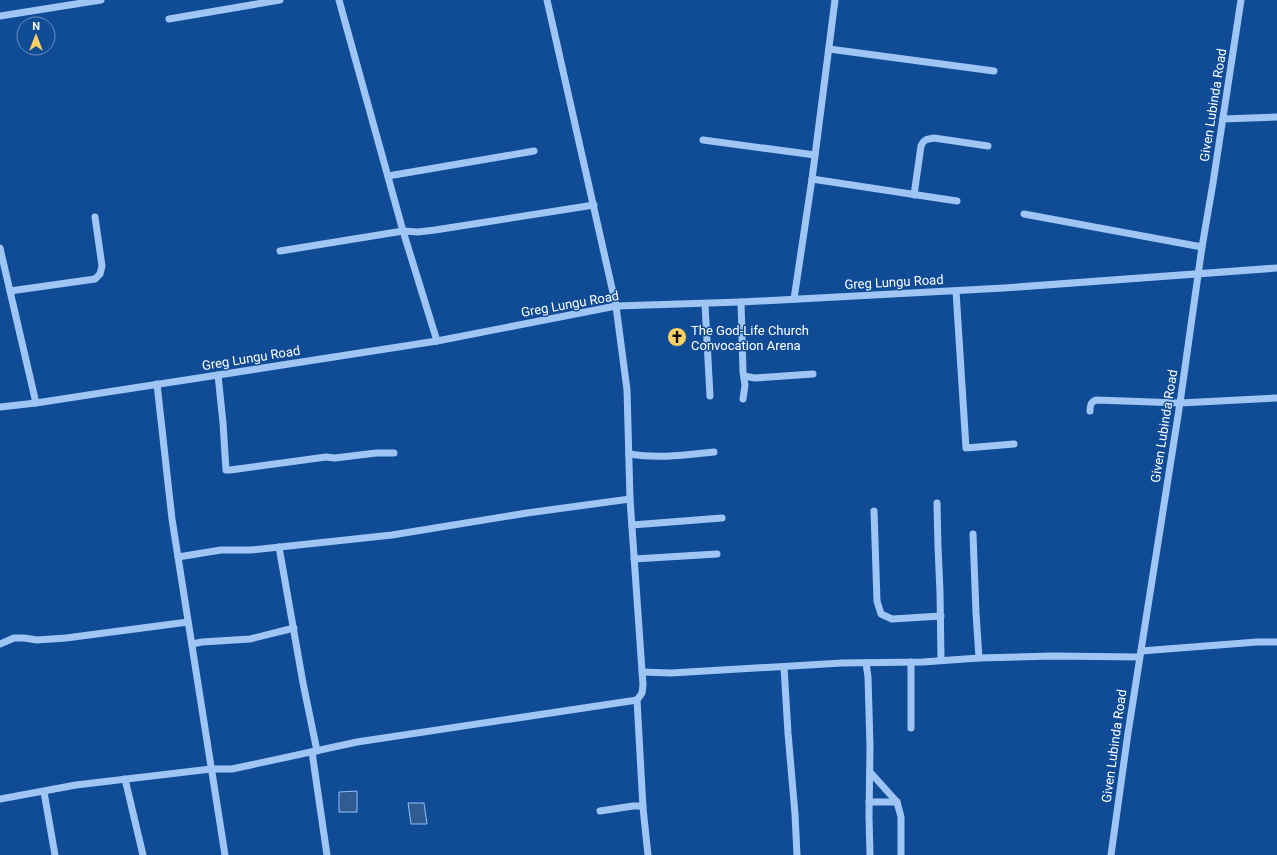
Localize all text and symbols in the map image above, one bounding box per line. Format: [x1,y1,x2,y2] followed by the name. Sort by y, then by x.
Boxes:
[16,16,56,56] north arrow
[32,20,40,33] text: N
[1197,47,1229,163] street label: Given Lubinda Road
[844,272,944,292] street label: Greg Lungu Road
[520,288,620,320] street label: Greg Lungu Road
[691,323,809,353] place label: The God-Life Church Convocation Arena
[666,326,688,348] church icon: The God-Life Church Convocation Arena
[201,343,301,373] street label: Greg Lungu Road
[1148,368,1180,484] street label: Given Lubinda Road
[1099,688,1129,804] street label: Given Lubinda Road

